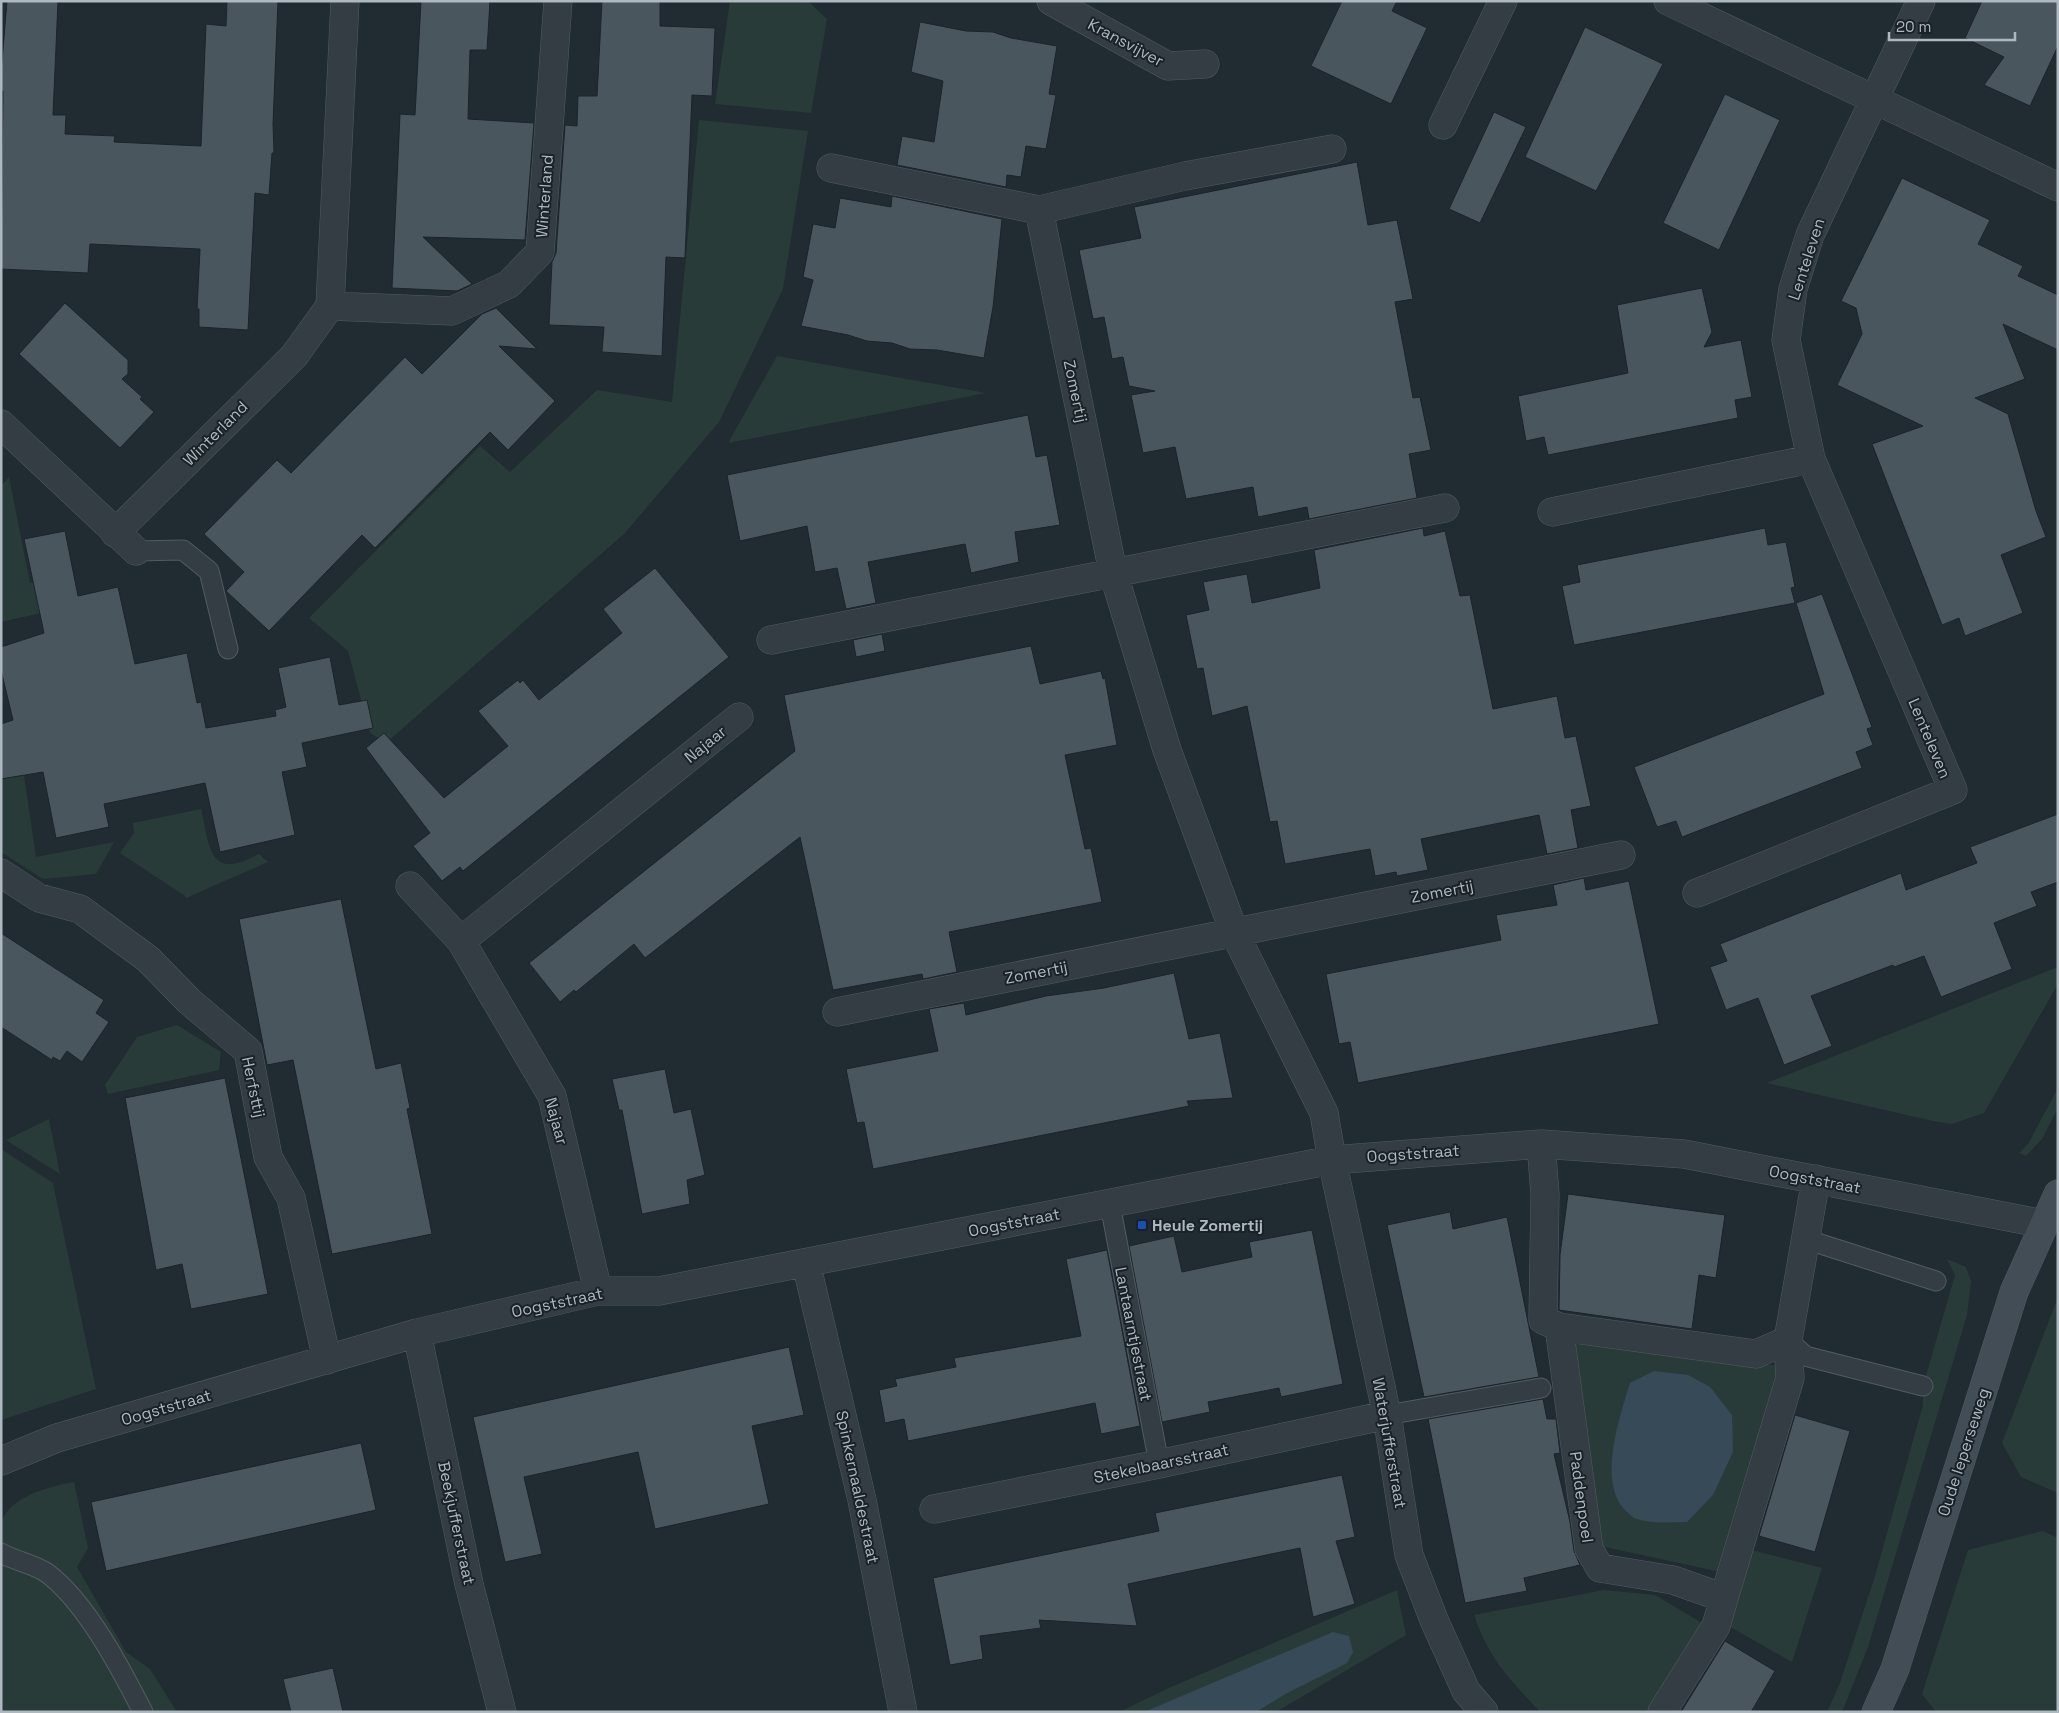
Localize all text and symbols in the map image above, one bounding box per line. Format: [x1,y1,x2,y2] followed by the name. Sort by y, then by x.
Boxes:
[1889,10,2015,42] scale bar
[1084,14,1167,71] street label: Kransvijver
[1896,17,1931,36] text: 20 m
[531,154,558,238] street label: Winterland
[1783,216,1830,303] street label: Lenteleven
[1059,358,1092,424] street label: Zomertij
[178,396,252,470] street label: Winterland
[1903,695,1956,781] street label: Lenteleven
[680,721,731,768] street label: Najaar
[1409,875,1475,908] street label: Zomertij
[1003,956,1069,989] street label: Zomertij
[237,1055,270,1120] street label: Herfsttij
[540,1095,573,1147] street label: Najaar
[1366,1140,1460,1167] street label: Oogststraat
[1767,1160,1863,1199] street label: Oogststraat
[966,1203,1062,1242] street label: Oogststraat
[1152,1215,1263,1236] place label: Heule Zomertij
[1136,1219,1148,1231] marker: Heule Zomertij
[1110,1265,1157,1403] street label: Lantaarntjestraat
[509,1283,605,1322] street label: Oogststraat
[1368,1376,1411,1510] street label: Waterjufferstraat
[118,1385,214,1430] street label: Oogststraat
[1933,1385,1994,1519] street label: Oude Ieperseweg
[831,1409,884,1566] street label: Spinkernaaldestraat
[1092,1439,1231,1488] street label: Stekelbaarsstraat
[1565,1450,1598,1544] street label: Paddenpoel
[433,1459,480,1587] street label: Beekjufferstraat

